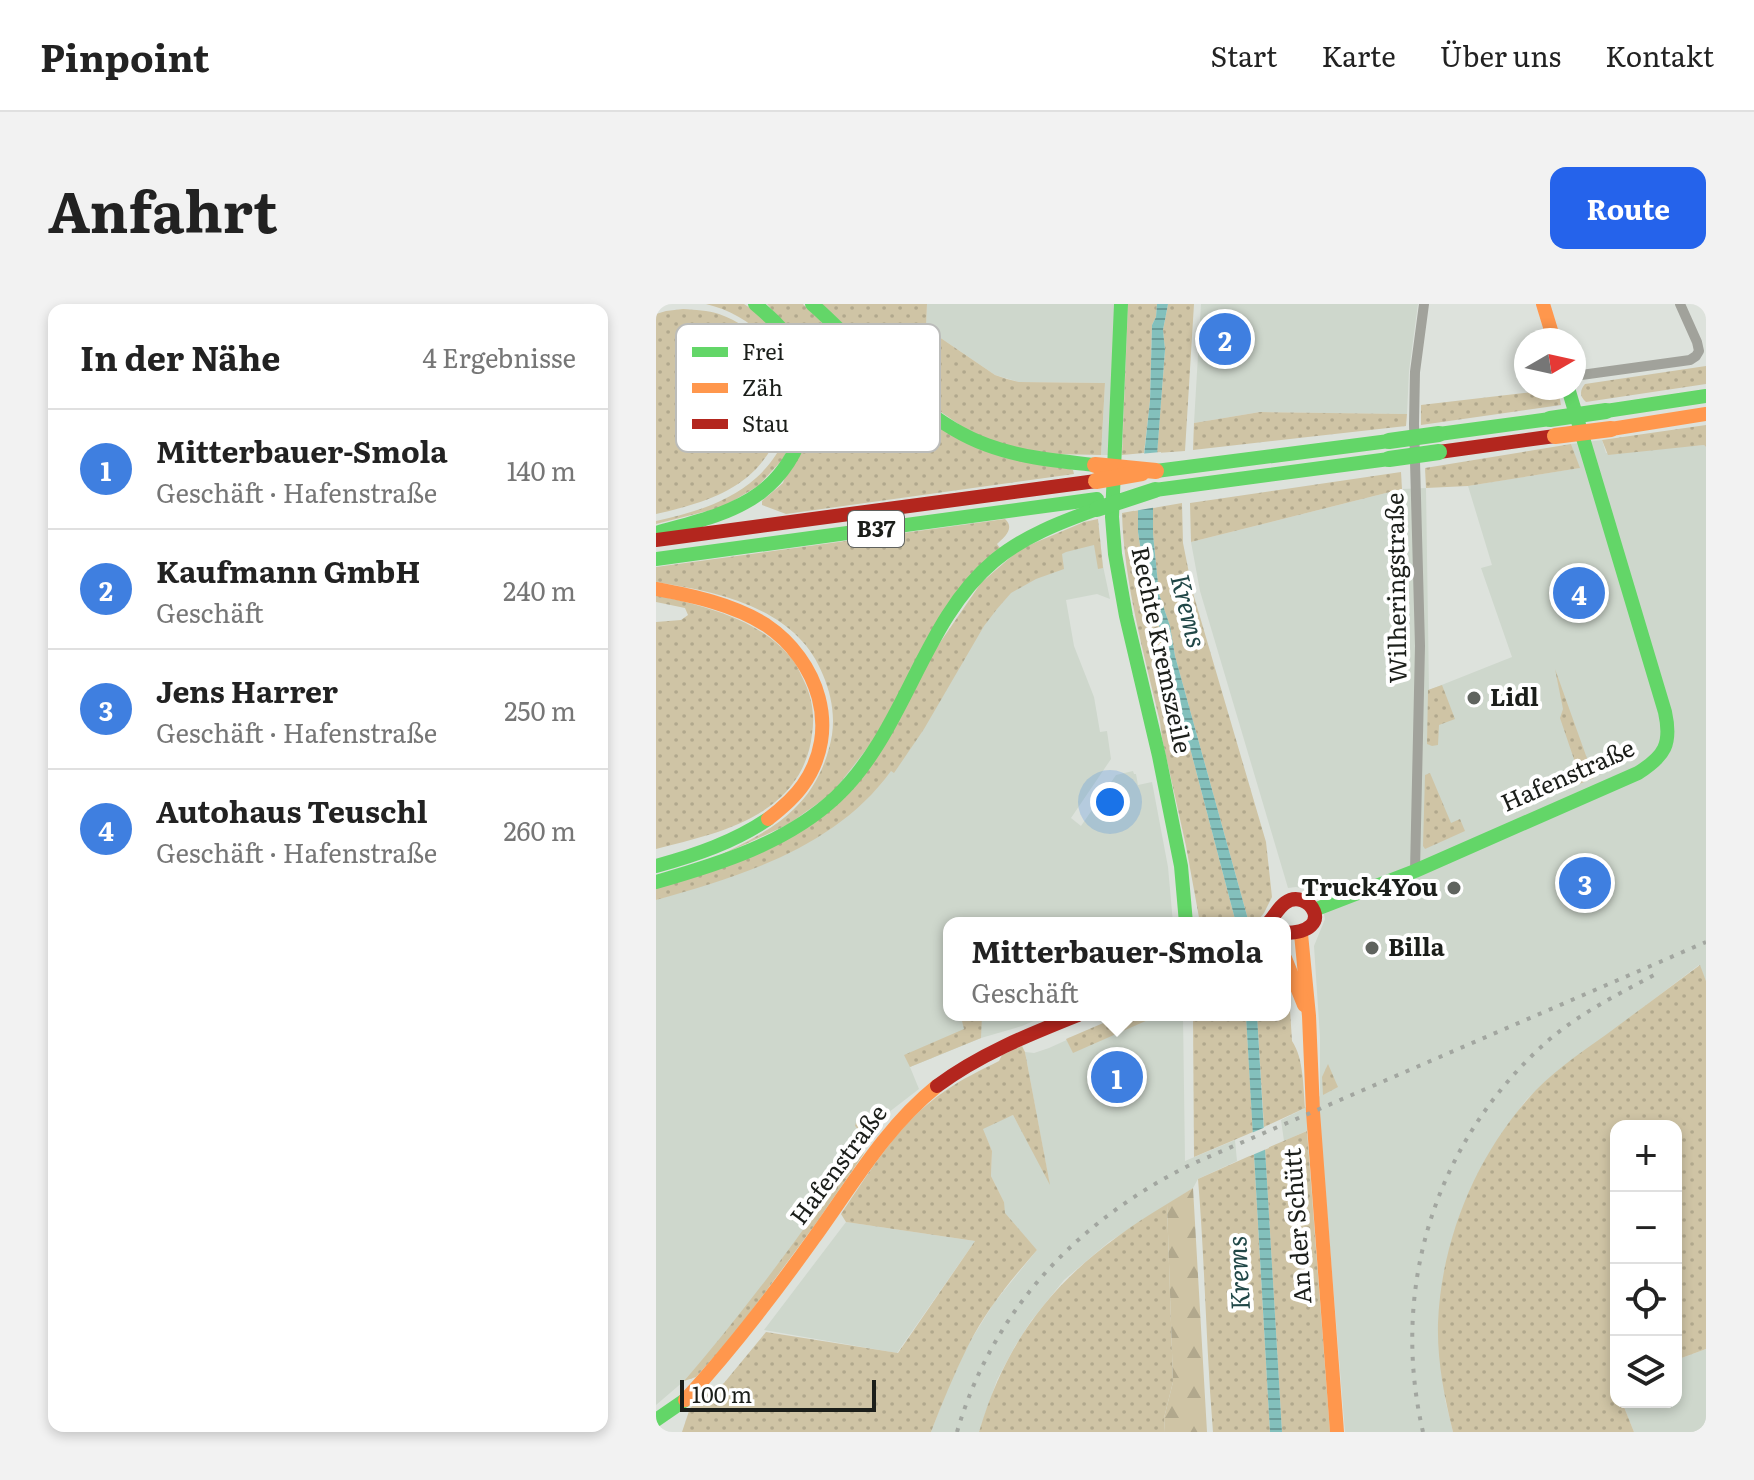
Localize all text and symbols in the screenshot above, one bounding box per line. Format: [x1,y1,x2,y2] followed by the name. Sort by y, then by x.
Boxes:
[40,27,210,84] text: Pinpoint
[1211,34,1277,76] text: Start
[1321,34,1396,76] text: Karte
[1440,34,1561,76] text: Über uns
[1605,34,1714,76] text: Kontakt
[48,167,278,250] text: Anfahrt
[1550,167,1706,249] button: Route
[1199,309,1251,369] pin: 2
[676,324,940,452] legend
[1514,328,1586,400] north arrow
[80,331,280,381] text: In der Nähe
[742,334,784,367] text: Frei
[423,337,576,376] text: 4 Ergebnisse
[742,370,783,403] text: Zäh
[742,406,789,439] text: Stau
[156,428,448,472] text: Mitterbauer-Smola
[101,450,111,489] text: 1
[507,450,576,489] text: 140 m
[156,472,437,511] text: Geschäft · Hafenstraße
[1375,492,1414,684] street label: Wilheringstraße
[848,511,904,547] road number: B37
[1124,543,1202,756] street label: Rechte Kremszeile
[156,548,420,592] text: Kaufmann GmbH
[1553,563,1605,623] pin: 4
[1162,569,1218,651] water label: Krems
[99,570,113,609] text: 2
[503,570,576,609] text: 240 m
[156,592,264,631] text: Geschäft
[156,668,338,712] text: Jens Harrer
[1490,678,1539,713] place label: Lidl
[1465,689,1483,707] marker: Lidl
[99,690,113,729] text: 3
[504,690,576,729] text: 250 m
[156,712,437,751] text: Geschäft · Hafenstraße
[1495,729,1639,819] street label: Hafenstraße
[1090,782,1130,822] your location
[156,788,428,832] text: Autohaus Teuschl
[98,810,114,849] text: 4
[503,810,576,849] text: 260 m
[156,832,437,871] text: Geschäft · Hafenstraße
[1559,853,1611,913] pin: 3
[1301,868,1438,903] place label: Truck4You
[1445,879,1463,897] marker: Truck4You
[943,917,1291,1021] popup
[971,928,1263,972] text: Mitterbauer-Smola
[1388,928,1445,963] place label: Billa
[1363,939,1381,957] marker: Billa
[971,972,1079,1011] text: Geschäft
[1091,1047,1143,1107] pin: 1
[780,1096,894,1231] street label: Hafenstraße
[1610,1120,1682,1408] map controls
[1610,1120,1682,1192] button: +
[1273,1147,1318,1305] street label: An der Schütt
[1610,1192,1682,1264] button: −
[1215,1235,1258,1311] water label: Krems
[1610,1264,1682,1336] button: locate
[1610,1336,1682,1408] button: layers
[680,1376,876,1412] scale bar
[692,1377,752,1410] text: 100 m

